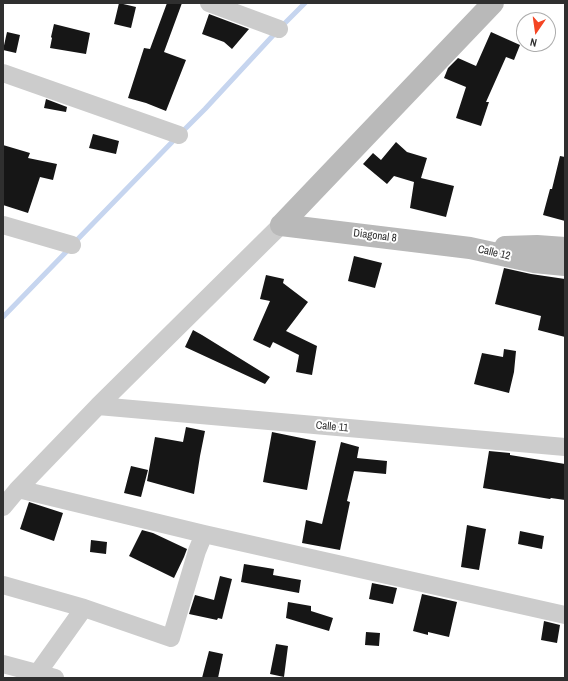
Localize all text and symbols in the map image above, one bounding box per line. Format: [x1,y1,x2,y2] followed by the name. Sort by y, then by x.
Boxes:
[516,12,556,52] north arrow
[529,35,538,50] text: N
[353,227,397,245] street label: Diagonal 8
[476,243,512,263] street label: Calle 12
[315,419,349,435] street label: Calle 11

